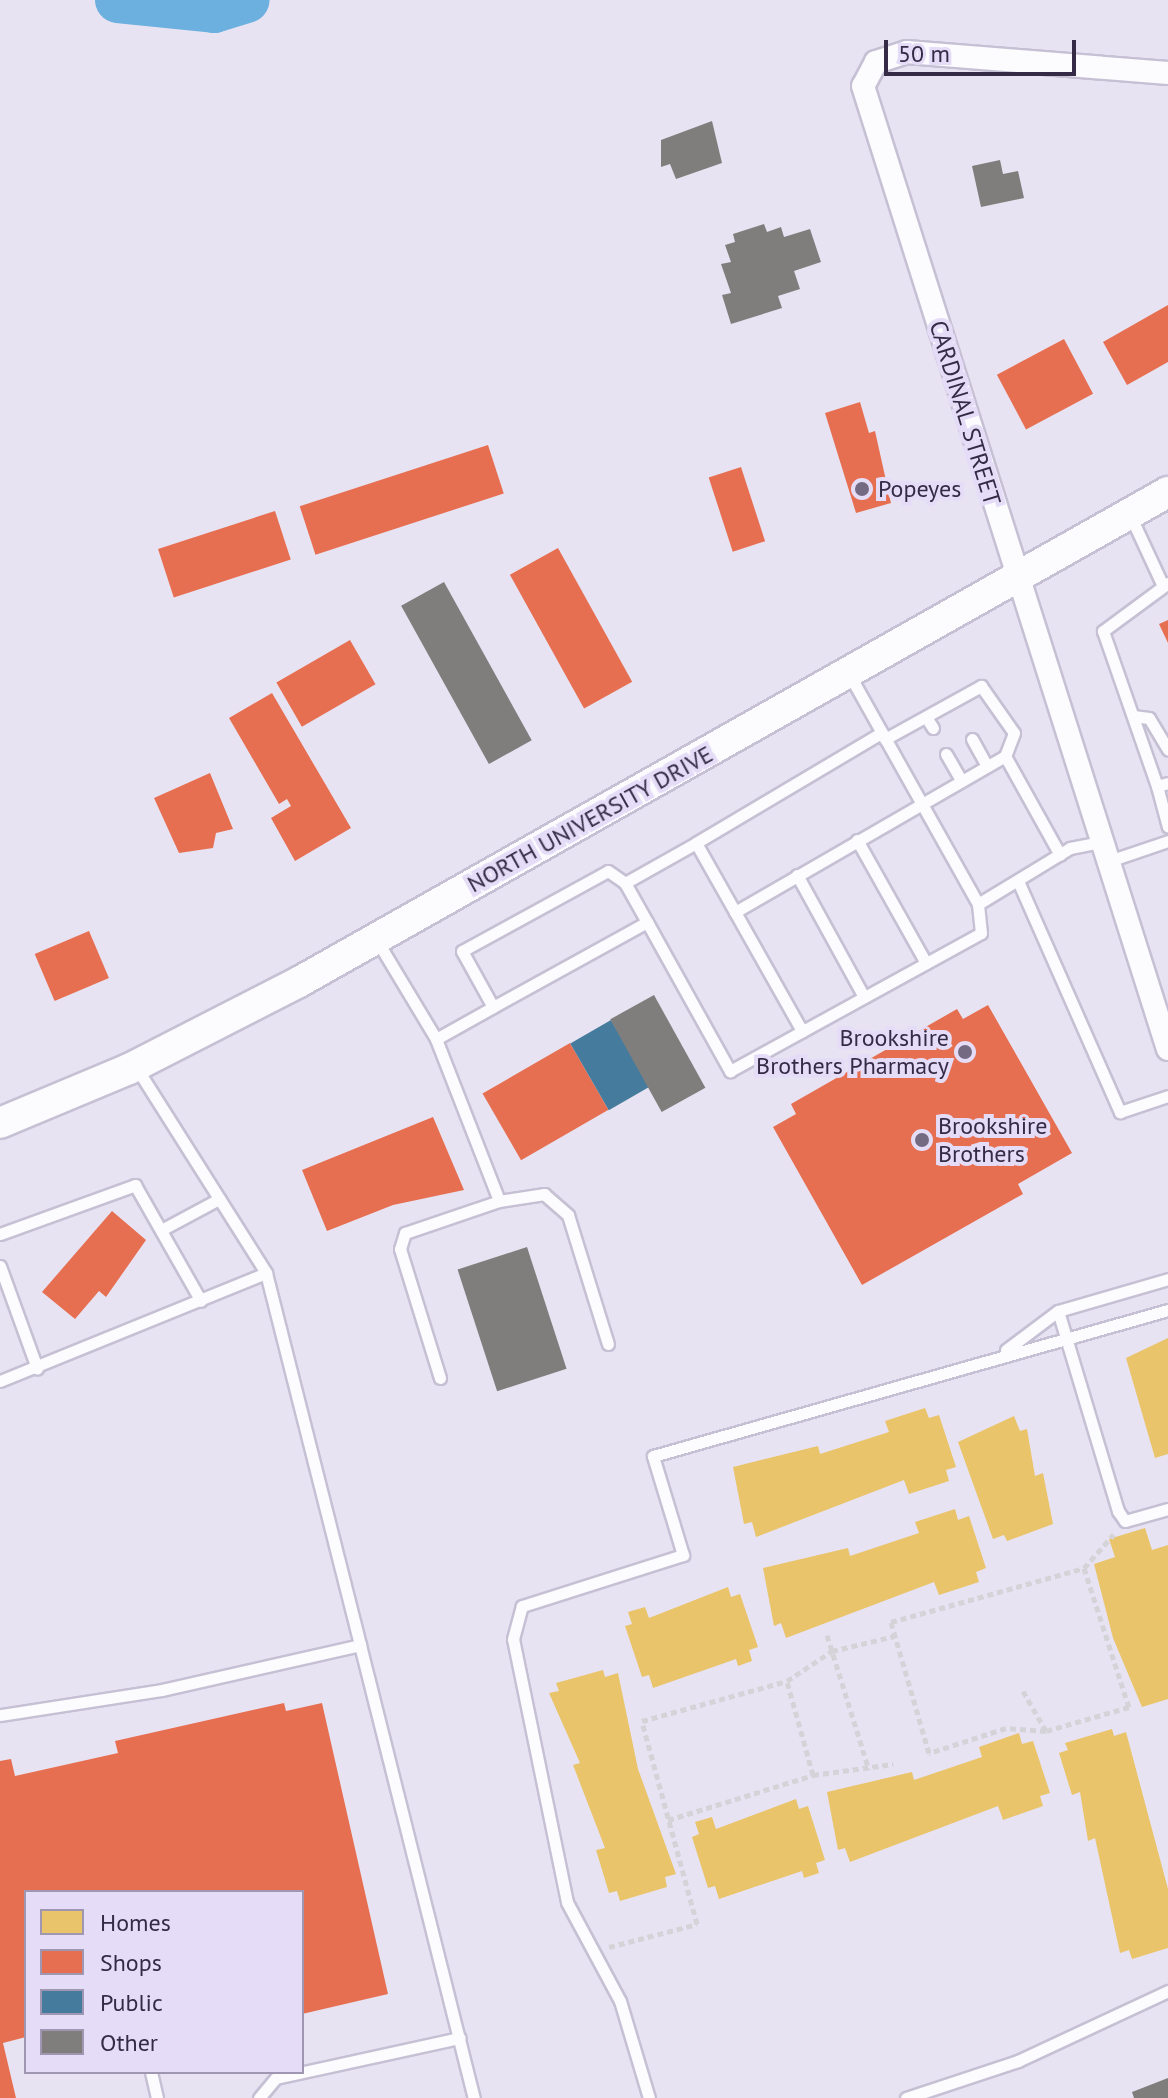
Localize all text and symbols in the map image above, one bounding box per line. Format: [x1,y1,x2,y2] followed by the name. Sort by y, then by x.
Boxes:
[888,24,1080,74] scale bar
[898,38,950,69] text: 50 m
[923,317,1007,509] street label: CARDINAL STREET
[878,475,961,503] place label: Popeyes
[853,480,871,498] marker: Popeyes
[462,739,718,899] street label: NORTH UNIVERSITY DRIVE
[756,1024,949,1080] place label: Brookshire Brothers Pharmacy
[956,1043,974,1061] marker: Brookshire Brothers Pharmacy
[938,1112,1047,1168] place label: Brookshire Brothers
[913,1131,931,1149] marker: Brookshire Brothers
[24,1890,304,2074] legend
[100,1907,171,1938] text: Homes
[100,1947,162,1978] text: Shops
[100,1987,163,2018] text: Public
[100,2027,158,2058] text: Other

